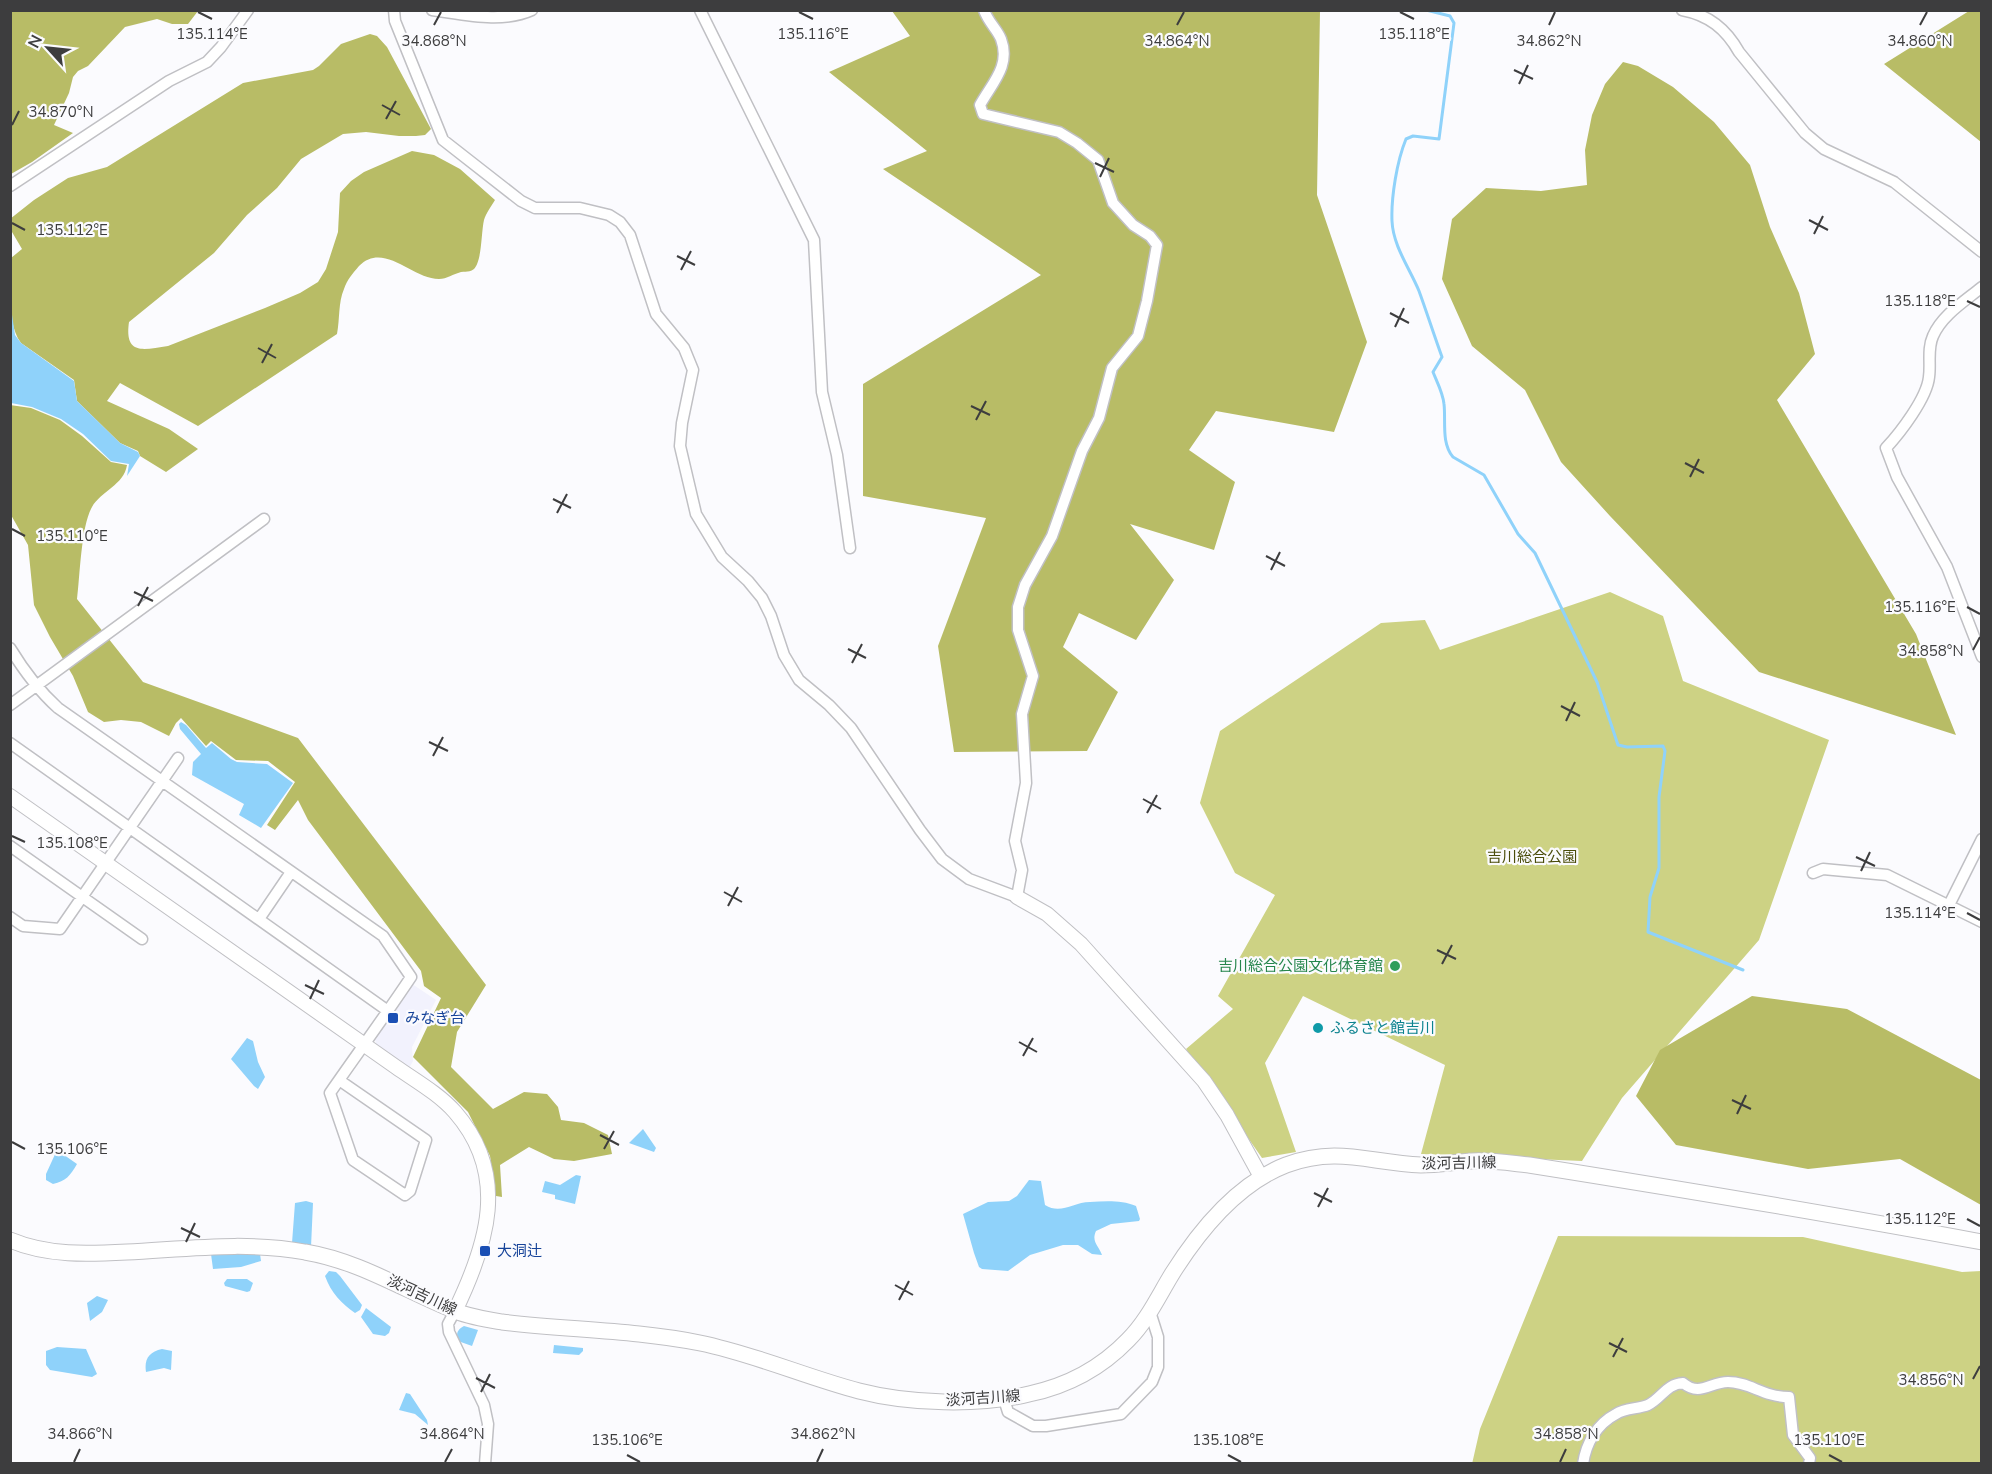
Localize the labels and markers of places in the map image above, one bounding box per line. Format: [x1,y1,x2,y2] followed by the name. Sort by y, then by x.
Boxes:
[1218,956,1383,976] place label: 吉川総合公園文化体育館
[1388,959,1402,973] marker: 吉川総合公園文化体育館
[405,1008,465,1028] place label: みなぎ台
[386,1011,400,1025] marker: みなぎ台
[1330,1018,1435,1038] place label: ふるさと館吉川
[1311,1021,1325,1035] marker: ふるさと館吉川
[497,1241,542,1261] place label: 大洞辻
[478,1244,492,1258] marker: 大洞辻

